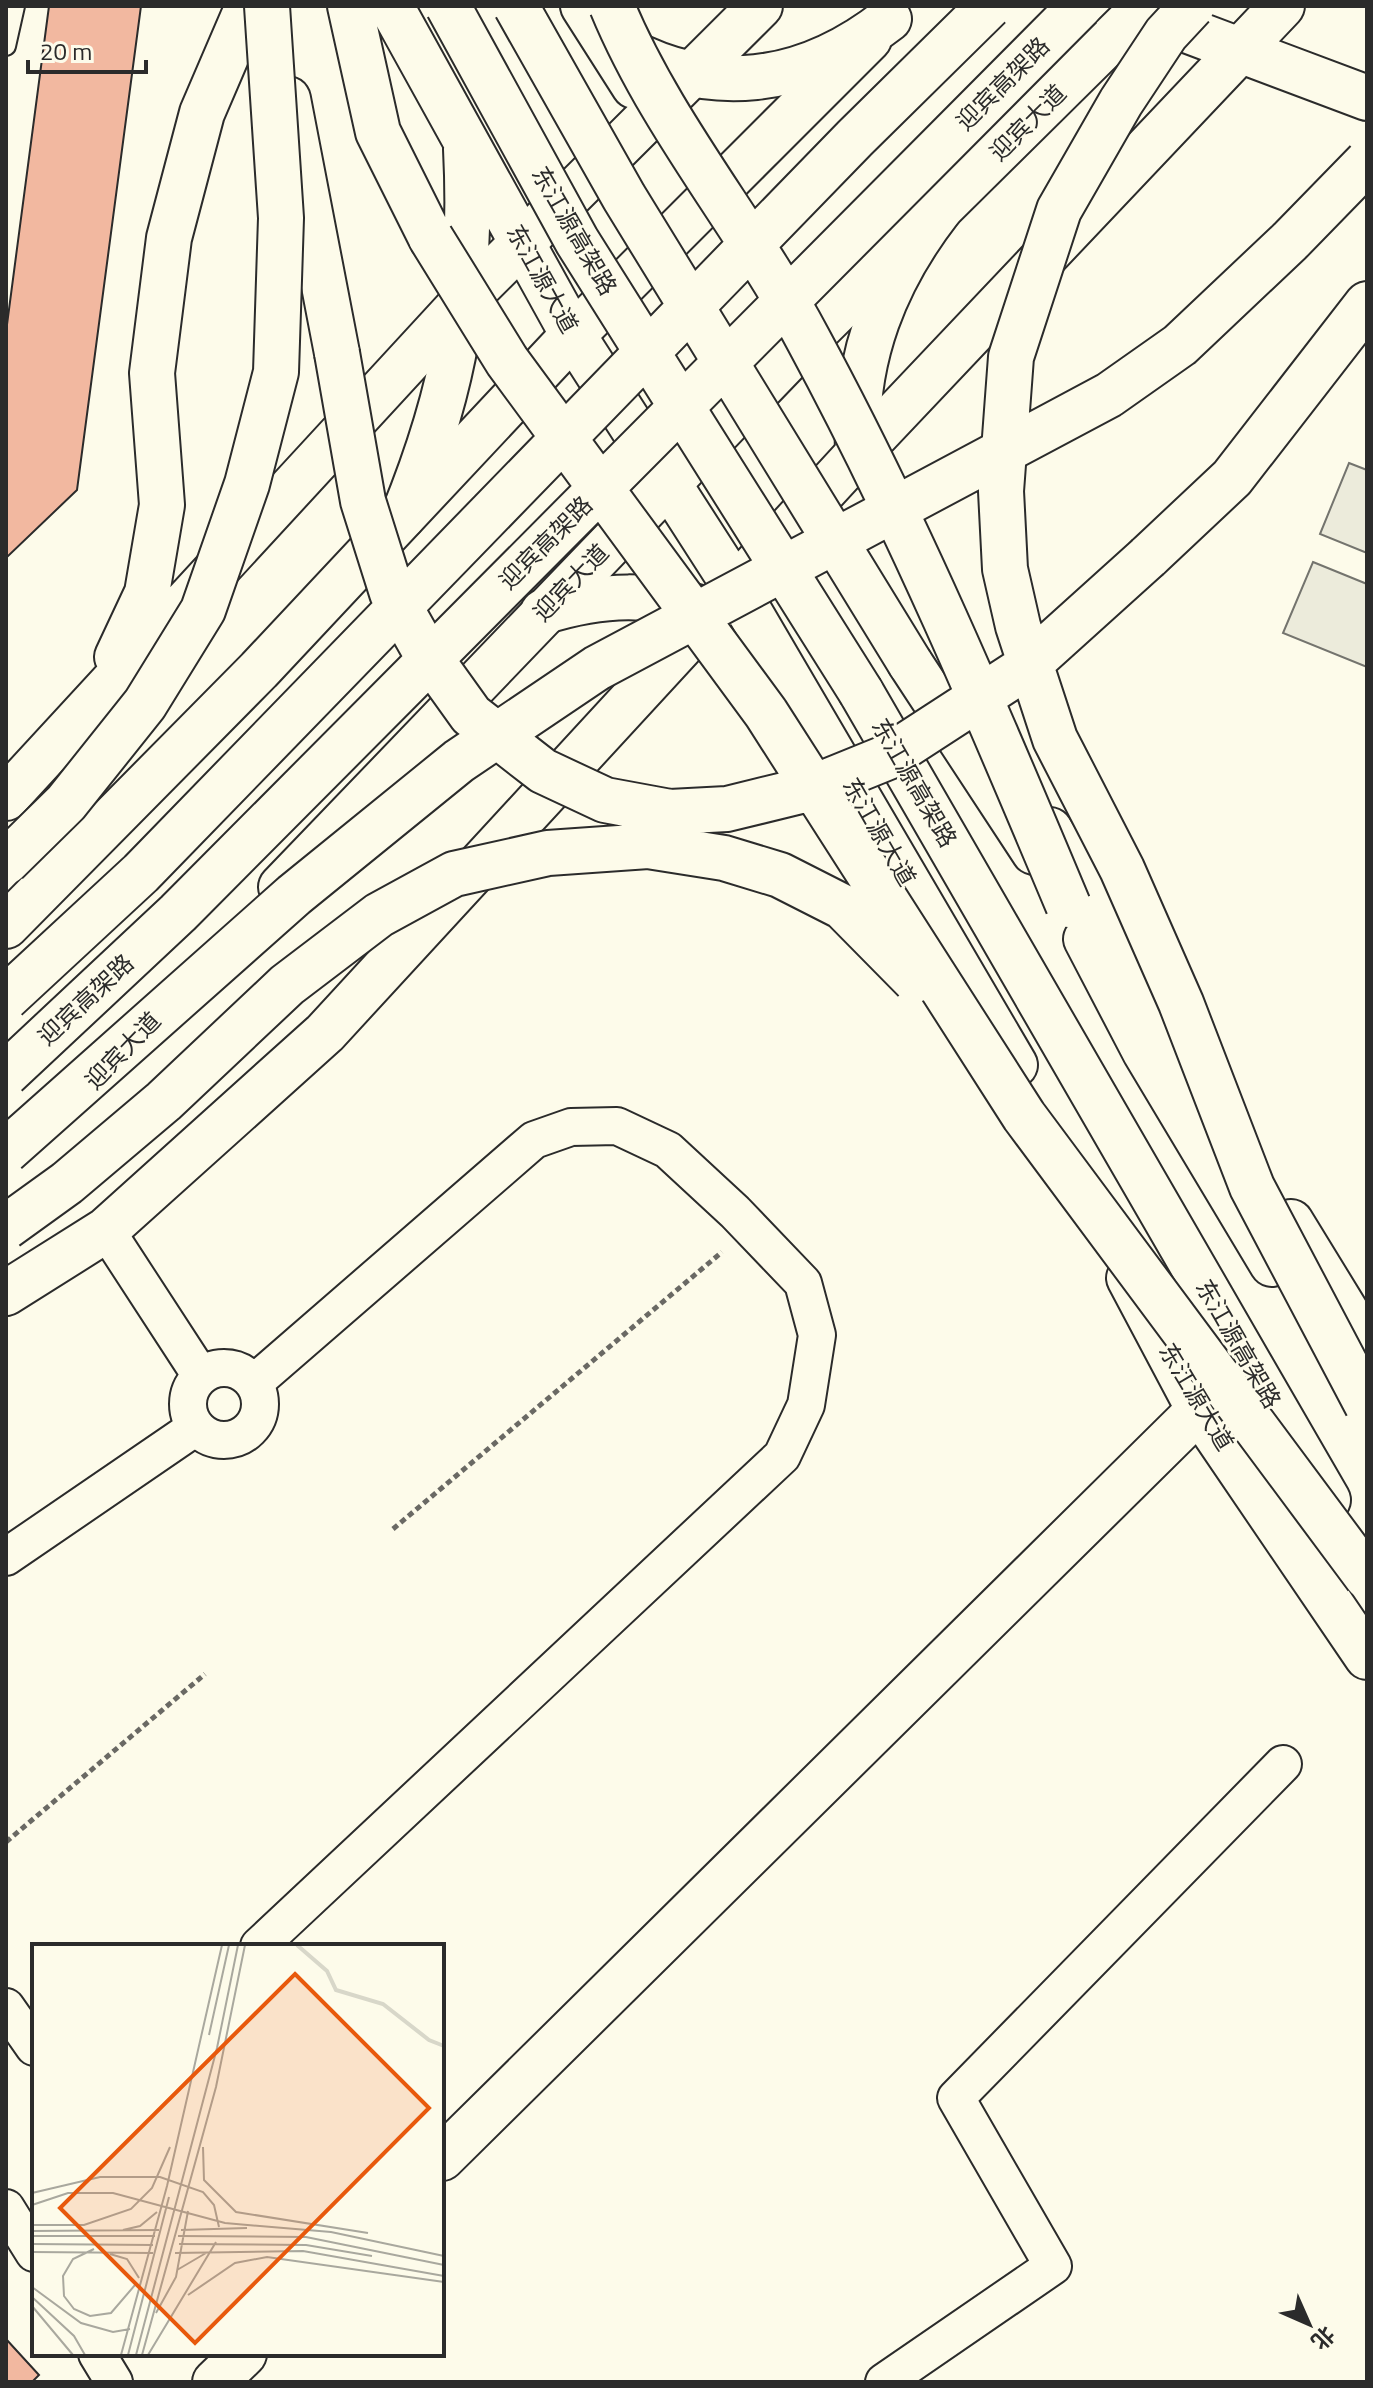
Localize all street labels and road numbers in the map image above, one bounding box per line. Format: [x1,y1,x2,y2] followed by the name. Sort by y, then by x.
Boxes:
[947,28,1057,138] street label: 迎宾高架路
[981,76,1074,169] street label: 迎宾大道
[523,159,626,302] street label: 东江源高架路
[498,217,588,340] street label: 东江源大道
[490,487,600,597] street label: 迎宾高架路
[524,535,617,629] street label: 迎宾大道
[863,711,966,854] street label: 东江源高架路
[834,771,925,892] street label: 东江源大道
[29,945,141,1053] street label: 迎宾高架路
[76,1003,169,1097] street label: 迎宾大道
[1187,1272,1290,1415] street label: 东江源高架路
[1151,1336,1243,1457] street label: 东江源大道

